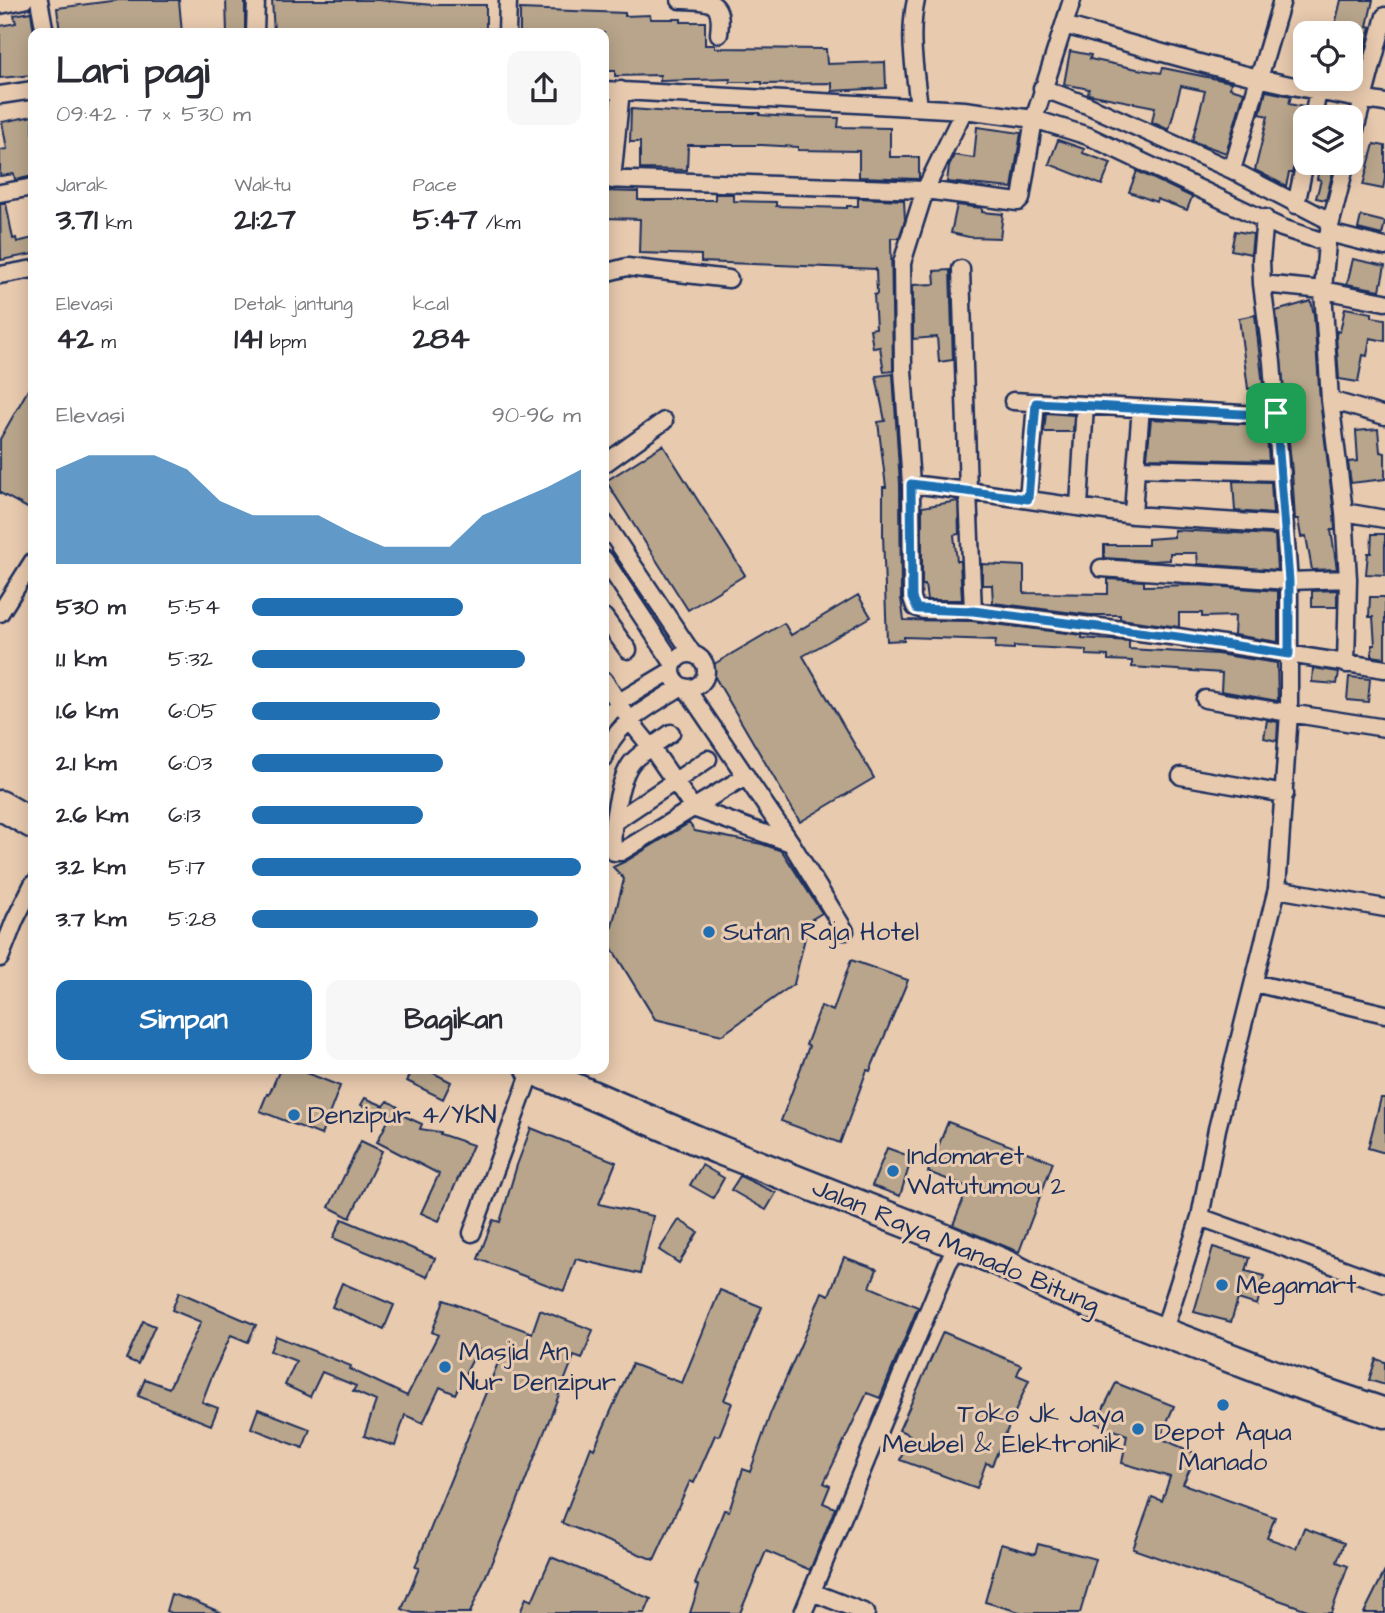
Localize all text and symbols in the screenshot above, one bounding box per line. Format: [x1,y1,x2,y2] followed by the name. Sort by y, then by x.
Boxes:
[1293,21,1363,175] map controls
[1293,21,1363,91] button: locate
[56,46,209,98] text: Lari pagi
[507,51,581,125] button: share
[56,98,251,130] text: 09:42 · 7 × 530 m
[1293,105,1363,175] button: layers
[56,172,108,199] text: Jarak
[234,172,291,199] text: Waktu
[413,172,457,199] text: Pace
[56,199,98,241] text: 3.71
[234,199,296,241] text: 21:27
[413,199,478,241] text: 5:47
[98,210,132,237] text: km
[478,210,521,237] text: /km
[56,291,112,318] text: Elevasi
[234,291,353,318] text: Detak jantung
[413,291,449,318] text: kcal
[56,318,94,360] text: 42
[234,318,262,360] text: 141
[413,318,470,360] text: 284
[94,329,116,356] text: m
[262,329,306,356] text: bpm
[1246,383,1306,443] pin
[1257,394,1295,432] icon: arrive
[56,399,124,431] text: Elevasi
[492,399,581,431] text: 90–96 m
[56,591,126,623] text: 530 m
[168,591,220,623] text: 5:54
[56,643,106,675] text: 1.1 km
[168,643,213,675] text: 5:32
[56,695,118,727] text: 1.6 km
[168,695,217,727] text: 6:05
[56,747,117,779] text: 2.1 km
[168,747,212,779] text: 6:03
[56,799,128,831] text: 2.6 km
[168,799,201,831] text: 6:13
[56,851,125,883] text: 3.2 km
[168,851,205,883] text: 5:17
[56,903,126,935] text: 3.7 km
[168,903,216,935] text: 5:28
[723,914,919,950] place label: Sutan Raja Hotel
[701,924,717,940] marker: Sutan Raja Hotel
[56,980,312,1060] button: Simpan
[326,980,581,1060] button: Bagikan
[308,1097,497,1133] place label: Denzipur 4/YKN
[286,1107,302,1123] marker: Denzipur 4/YKN
[907,1138,1066,1204] place label: Indomaret Watutumou 2
[885,1163,901,1179] marker: Indomaret Watutumou 2
[806,1169,1105,1325] street label: Jalan Raya Manado Bitung
[1236,1267,1357,1305] place label: Megamart
[1214,1277,1230,1293] marker: Megamart
[459,1334,616,1400] place label: Masjid An Nur Denzipur
[437,1359,453,1375] marker: Masjid An Nur Denzipur
[882,1396,1124,1462] place label: Toko Jk Jaya Meubel & Elektronik
[1215,1397,1231,1413] marker: Depot Aqua Manado
[1154,1414,1292,1480] place label: Depot Aqua Manado
[1130,1421,1146,1437] marker: Toko Jk Jaya Meubel & Elektronik

